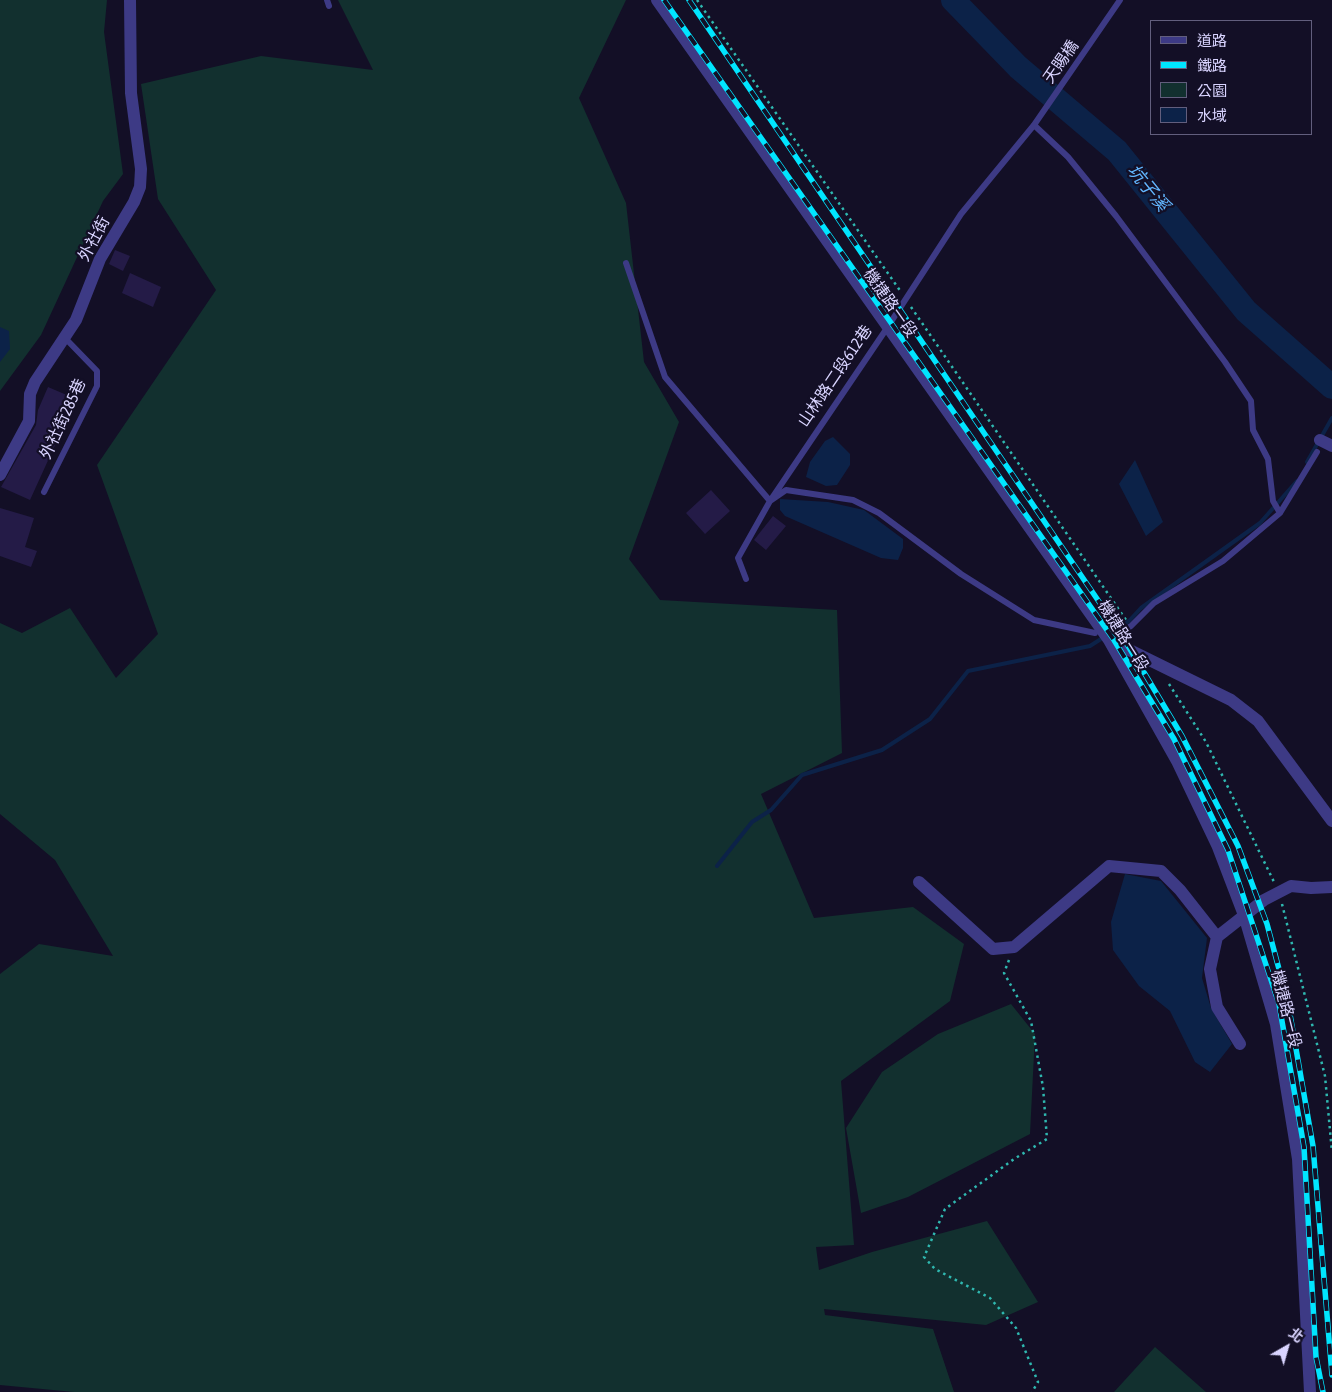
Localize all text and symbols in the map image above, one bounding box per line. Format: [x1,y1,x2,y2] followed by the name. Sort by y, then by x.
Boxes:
[1150,20,1312,135] legend
[1197,32,1227,49] text: 道路
[1039,37,1083,87] street label: 天賜橋
[1197,57,1227,74] text: 鐵路
[1197,82,1227,99] text: 公園
[1197,107,1227,124] text: 水域
[1123,160,1173,216] water label: 坑子溪
[74,213,114,265] street label: 外社街
[859,265,921,341] street label: 機捷路一段
[794,321,876,431] street label: 山林路二段612巷
[36,376,90,462] street label: 外社街285巷
[1094,597,1152,675] street label: 機捷路一段
[1267,968,1305,1050] street label: 機捷路一段
[1262,1322,1312,1372] north arrow
[1286,1325,1307,1346] text: 北

